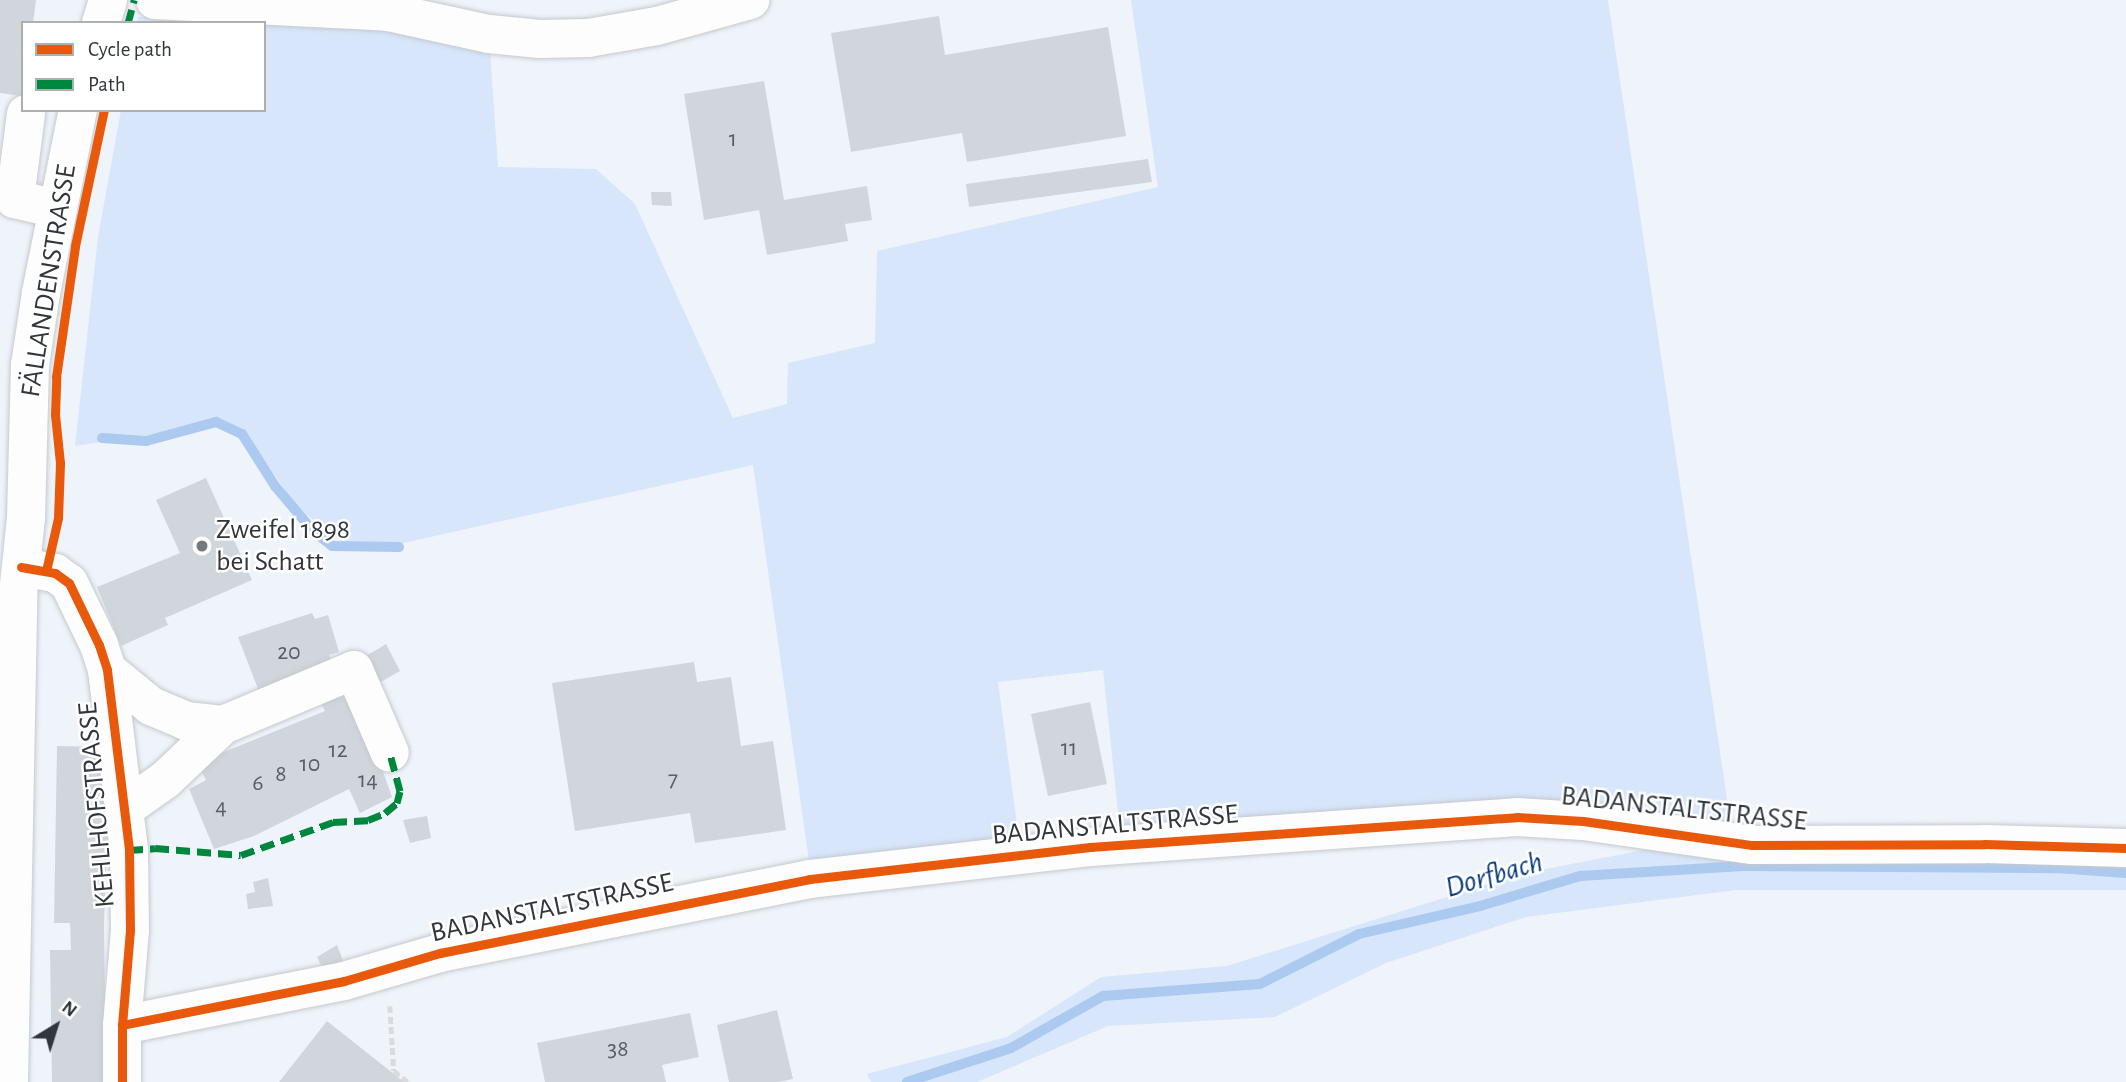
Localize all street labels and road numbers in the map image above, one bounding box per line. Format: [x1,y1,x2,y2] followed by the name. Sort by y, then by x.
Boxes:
[14,162,84,400] street label: FÄLLANDENSTRASSE
[71,701,123,909] street label: KEHLHOFSTRASSE
[1559,779,1809,839] street label: BADANSTALTSTRASSE
[990,797,1240,853] street label: BADANSTALTSTRASSE
[428,866,676,950] street label: BADANSTALTSTRASSE

